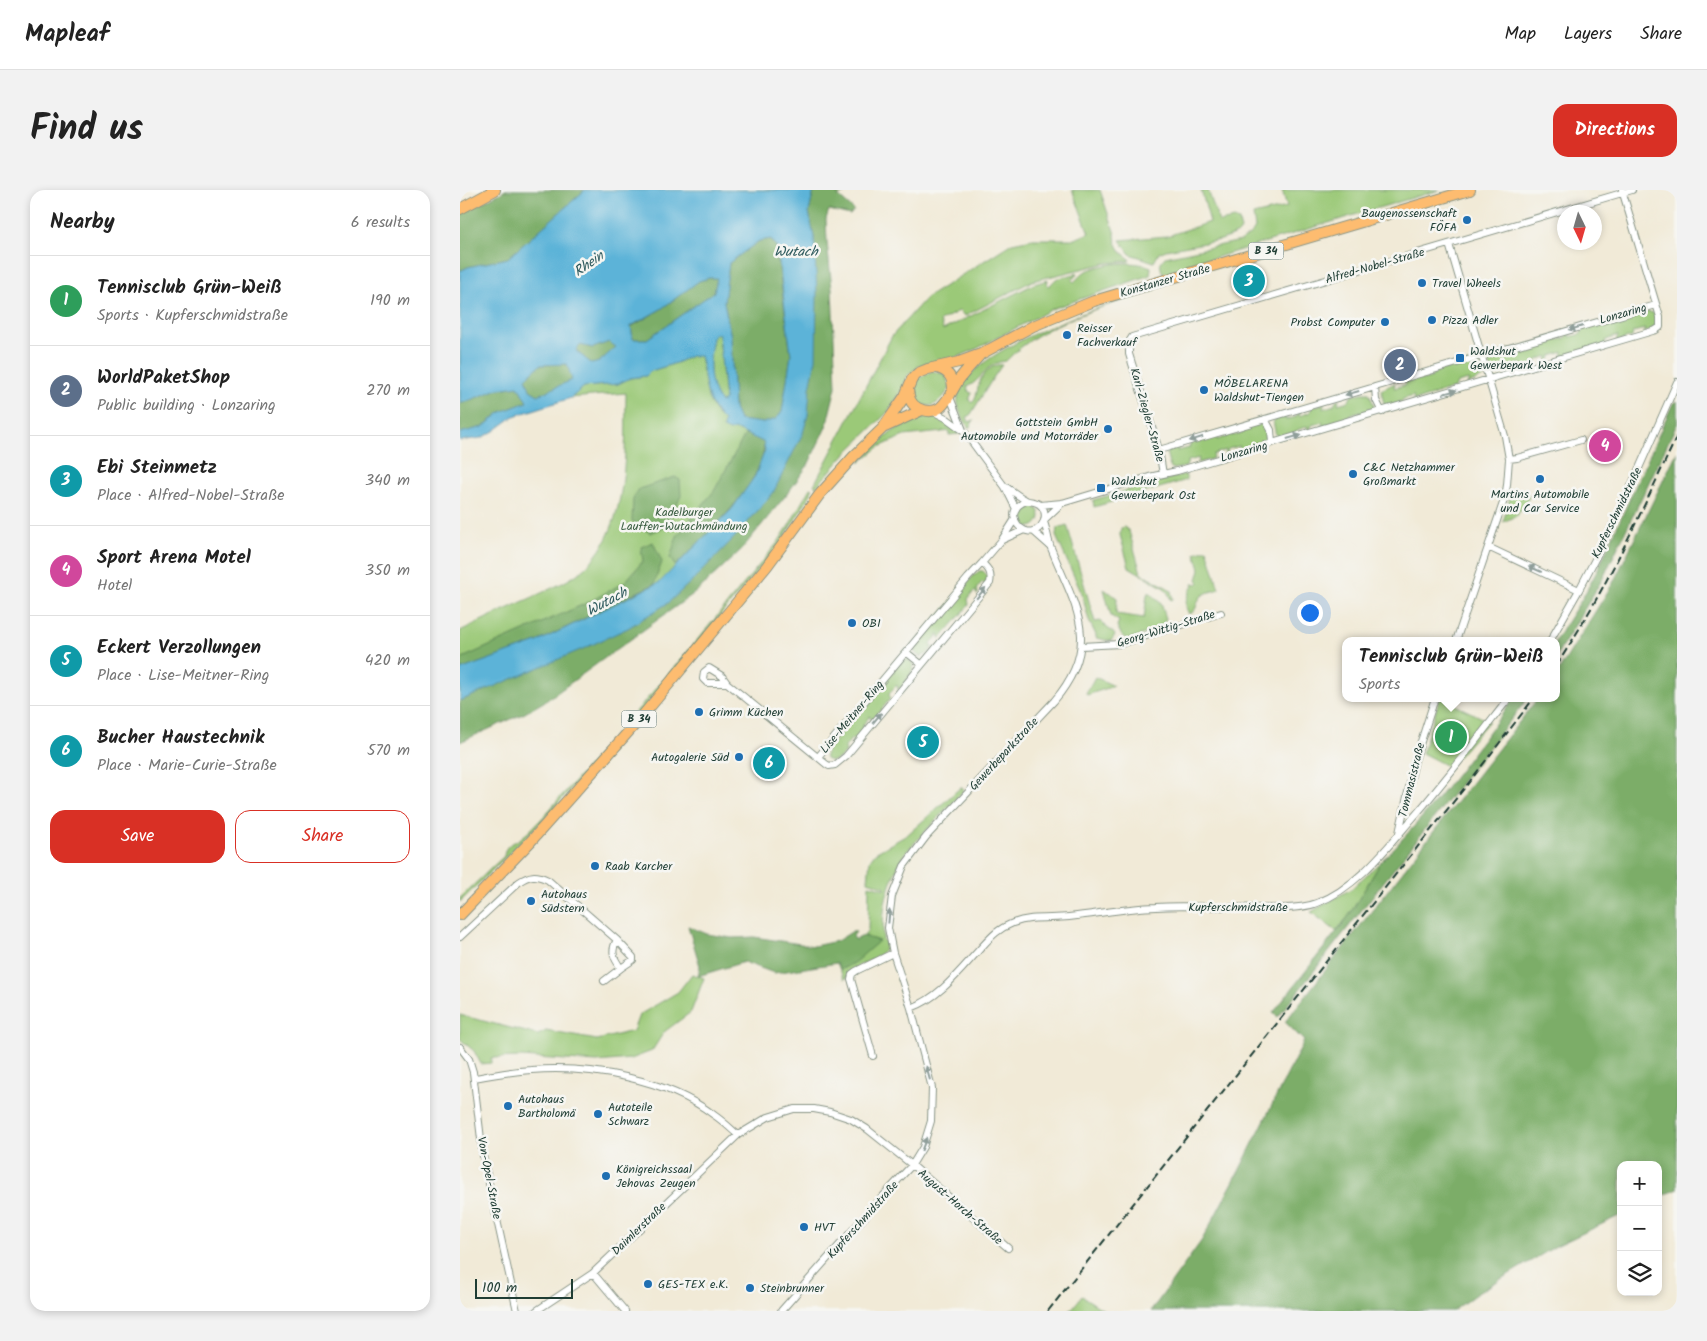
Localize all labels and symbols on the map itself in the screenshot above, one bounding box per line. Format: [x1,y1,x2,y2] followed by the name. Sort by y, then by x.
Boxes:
[1361,204,1457,237] place label: Baugenossenschaft FÖFA
[1557,205,1602,250] north arrow
[1461,214,1473,226] marker: Baugenossenschaft FÖFA
[774,241,819,263] water label: Wutach
[1248,242,1284,260] road number: B 34
[1323,243,1427,289] street label: Alfred-Nobel-Straße
[569,245,610,282] water label: Rhein
[1118,259,1213,303] street label: Konstanzer Straße
[1233,262,1265,300] pin: 3
[1432,274,1501,293] place label: Travel Wheels
[1416,277,1428,289] marker: Travel Wheels
[1597,298,1649,330] street label: Lonzaring
[1442,311,1499,330] place label: Pizza Adler
[1291,313,1376,332] place label: Probst Computer
[1426,314,1438,326] marker: Pizza Adler
[1379,316,1391,328] marker: Probst Computer
[1077,319,1138,352] place label: Reisser Fachverkauf
[1568,325,1583,333] one-way arrow
[1061,329,1073,341] marker: Reisser Fachverkauf
[1470,342,1563,375] place label: Waldshut Gewerbepark West
[1384,346,1416,384] pin: 2
[1454,352,1466,364] marker: Waldshut Gewerbepark West
[1124,366,1170,465] street label: Karl-Ziegler-Straße
[1214,374,1304,407] place label: MÖBELARENA Waldshut-Tiengen
[1198,384,1210,396] marker: MÖBELARENA Waldshut-Tiengen
[1443,387,1458,395] one-way arrow
[1345,390,1360,398] one-way arrow
[961,413,1099,446] place label: Gottstein GmbH Automobile und Motorräder
[1102,423,1114,435] marker: Gottstein GmbH Automobile und Motorräder
[1589,427,1621,465] pin: 4
[1286,433,1302,441] one-way arrow
[1189,435,1204,443] one-way arrow
[1218,436,1270,468] street label: Lonzaring
[1363,458,1456,491] place label: C&C Netzhammer Großmarkt
[1587,464,1648,562] street label: Kupferschmidstraße
[1347,468,1359,480] marker: C&C Netzhammer Großmarkt
[1111,472,1196,505] place label: Waldshut Gewerbepark Ost
[1534,473,1546,485] marker: Martins Automobile und Car Service
[1095,482,1107,494] marker: Waldshut Gewerbepark Ost
[1491,485,1590,518] place label: Martins Automobile und Car Service
[620,503,748,536] park label: Kadelburger Lauffen-Wutachmündung
[1528,564,1542,572] one-way arrow
[583,581,633,622] water label: Wutach
[975,587,986,599] one-way arrow
[1297,600,1323,626] your location
[1114,605,1218,653] street label: Georg-Wittig-Straße
[862,614,881,633] place label: OBI
[846,617,858,629] marker: OBI
[815,676,889,758] street label: Lise-Meitner-Ring
[709,703,784,722] place label: Grimm Küchen
[693,706,705,718] marker: Grimm Küchen
[622,710,656,728] road number: B 34
[871,712,882,724] one-way arrow
[965,712,1044,795] street label: Gewerbeparkstraße
[1435,718,1467,756] pin: 1
[907,723,939,761] pin: 5
[1394,740,1431,819] street label: Tommasistraße
[753,744,785,782] pin: 6
[651,748,730,767] place label: Autogalerie Süd
[733,751,745,763] marker: Autogalerie Süd
[605,857,673,876] place label: Raab Karcher
[589,860,601,872] marker: Raab Karcher
[541,885,587,918] place label: Autohaus Südstern
[525,895,537,907] marker: Autohaus Südstern
[1188,898,1288,917] street label: Kupferschmidstraße
[886,908,894,924] one-way arrow
[924,1065,932,1080] one-way arrow
[518,1090,577,1123] place label: Autohaus Bartholomä
[608,1098,653,1131] place label: Autoteile Schwarz
[502,1100,514,1112] marker: Autohaus Bartholomä
[592,1108,604,1120] marker: Autoteile Schwarz
[472,1135,506,1221] street label: Von-Opel-Straße
[920,1136,928,1151] one-way arrow
[616,1160,696,1193] place label: Königreichssaal Jehovas Zeugen
[913,1165,1007,1250] street label: August-Horch-Straße
[600,1170,612,1182] marker: Königreichssaal Jehovas Zeugen
[823,1176,904,1263] street label: Kupferschmidstraße
[607,1197,671,1260] street label: Daimlerstraße
[814,1218,836,1237] place label: HVT
[798,1221,810,1233] marker: HVT
[658,1275,728,1294] place label: GES-TEX e.K.
[475,1276,572,1299] scale bar
[642,1278,654,1290] marker: GES-TEX e.K.
[760,1279,825,1298] place label: Steinbrunner
[744,1282,756,1294] marker: Steinbrunner

